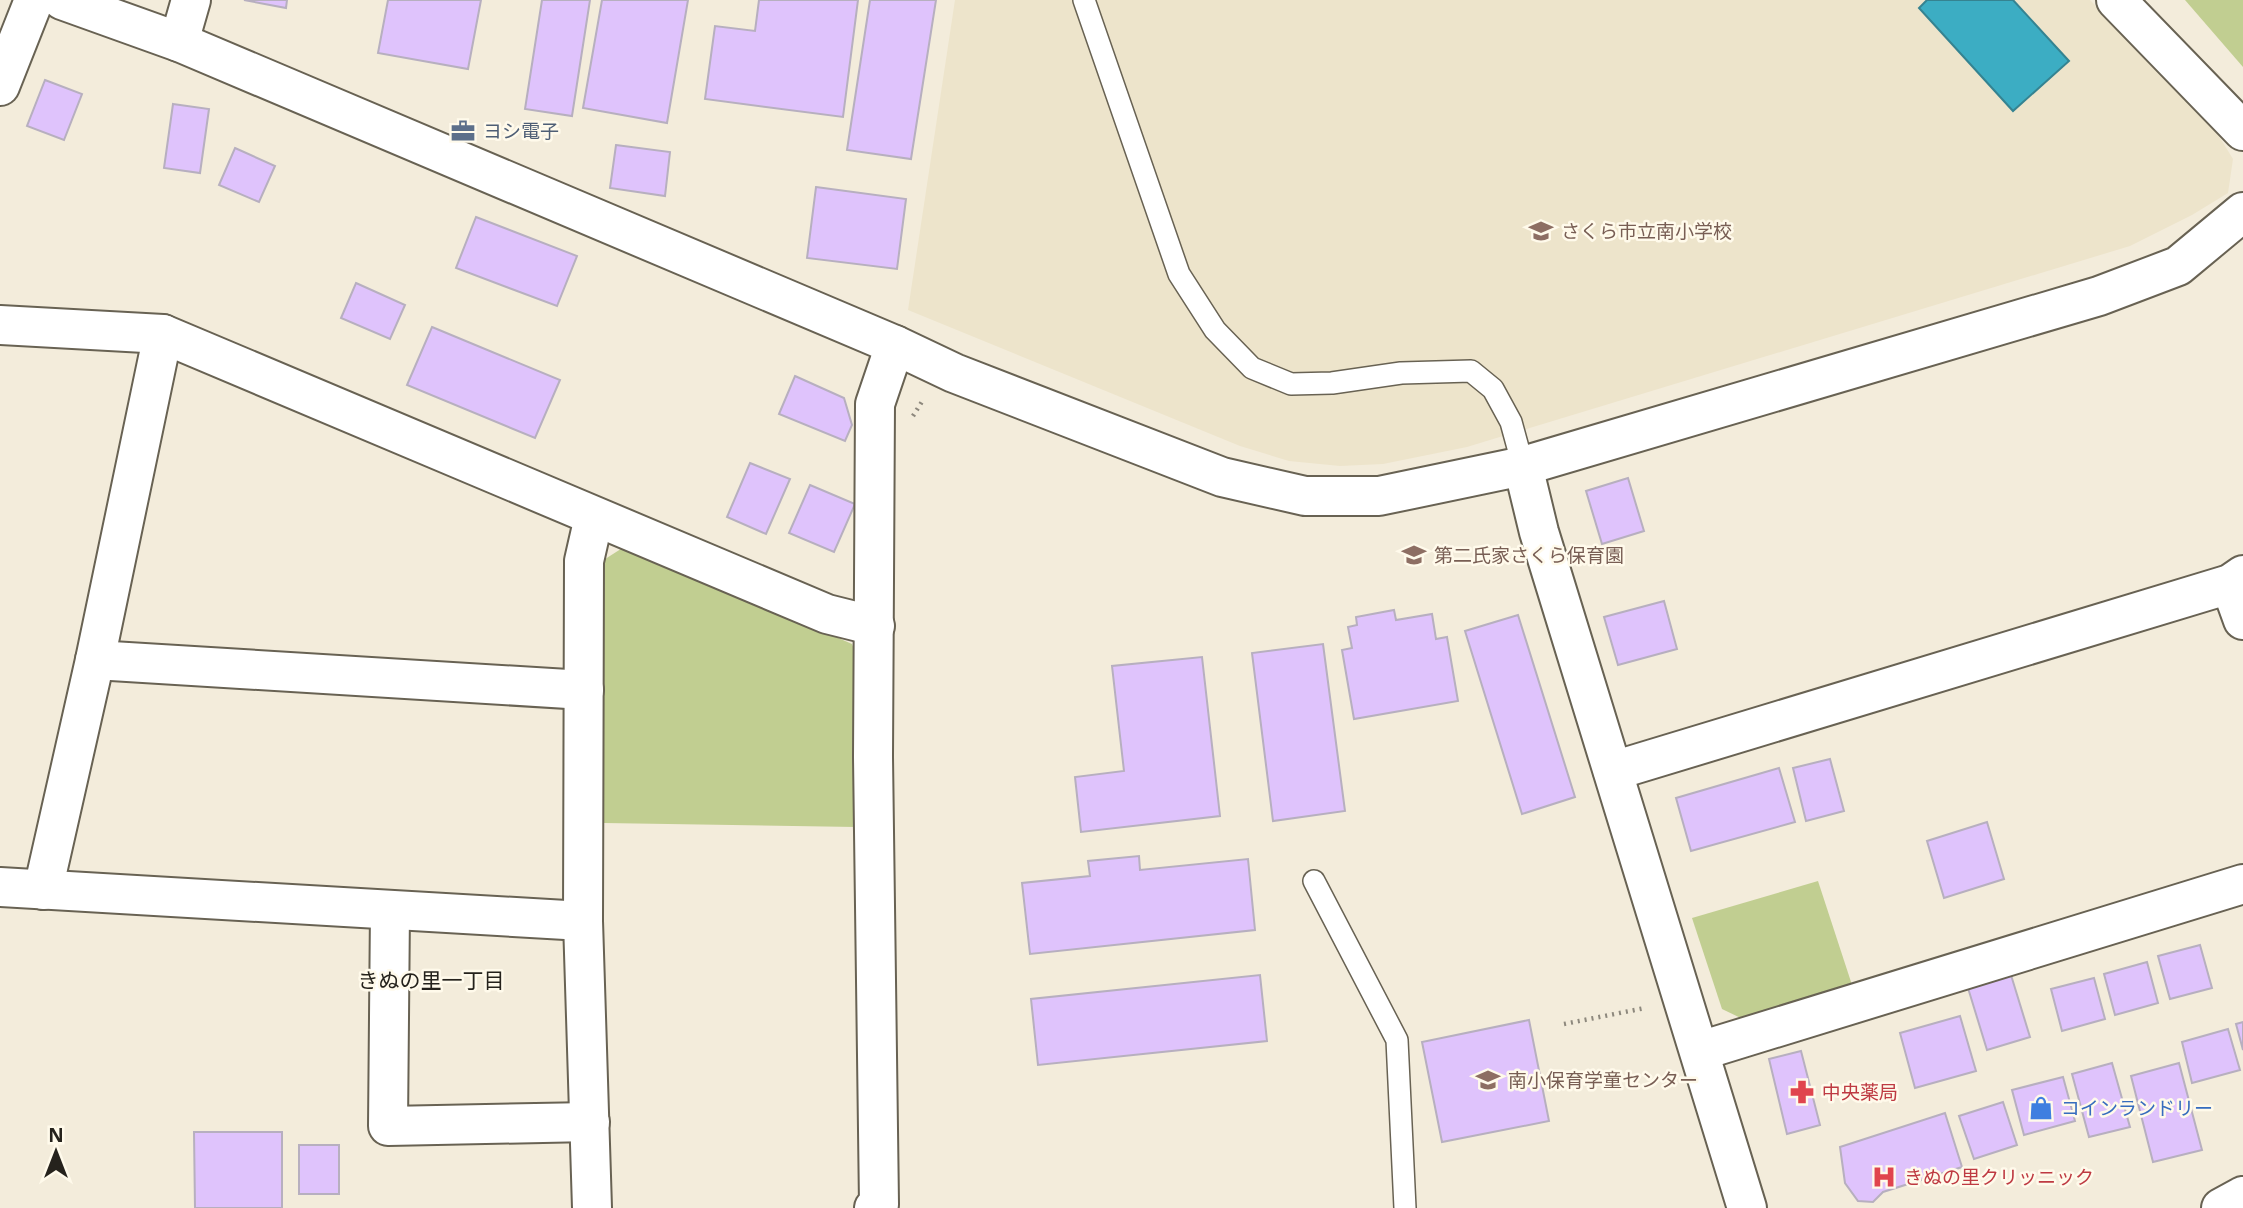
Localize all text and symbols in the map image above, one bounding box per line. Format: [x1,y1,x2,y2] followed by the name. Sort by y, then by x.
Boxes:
[449,117,477,145] office icon: ヨシ電子
[483,118,559,144] place label: ヨシ電子
[1527,217,1555,245] school or university icon: さくら市立南小学校
[1561,218,1732,244] place label: さくら市立南小学校
[1400,541,1428,569] school or university icon: 第二氏家さくら保育園
[1434,542,1624,568] place label: 第二氏家さくら保育園
[358,966,505,994] district label: きぬの里一丁目
[1474,1066,1502,1094] school or university icon: 南小保育学童センター
[1508,1067,1698,1093] place label: 南小保育学童センター
[1788,1078,1816,1106] pharmacy icon: 中央薬局
[1822,1079,1898,1105] place label: 中央薬局
[2027,1094,2055,1122] shop icon: コインランドリー
[2061,1095,2213,1121] place label: コインランドリー
[21,1117,91,1187] north arrow
[48,1122,64,1148] text: N
[1870,1163,1898,1191] hospital icon: きぬの里クリッニック
[1904,1164,2094,1190] place label: きぬの里クリッニック

